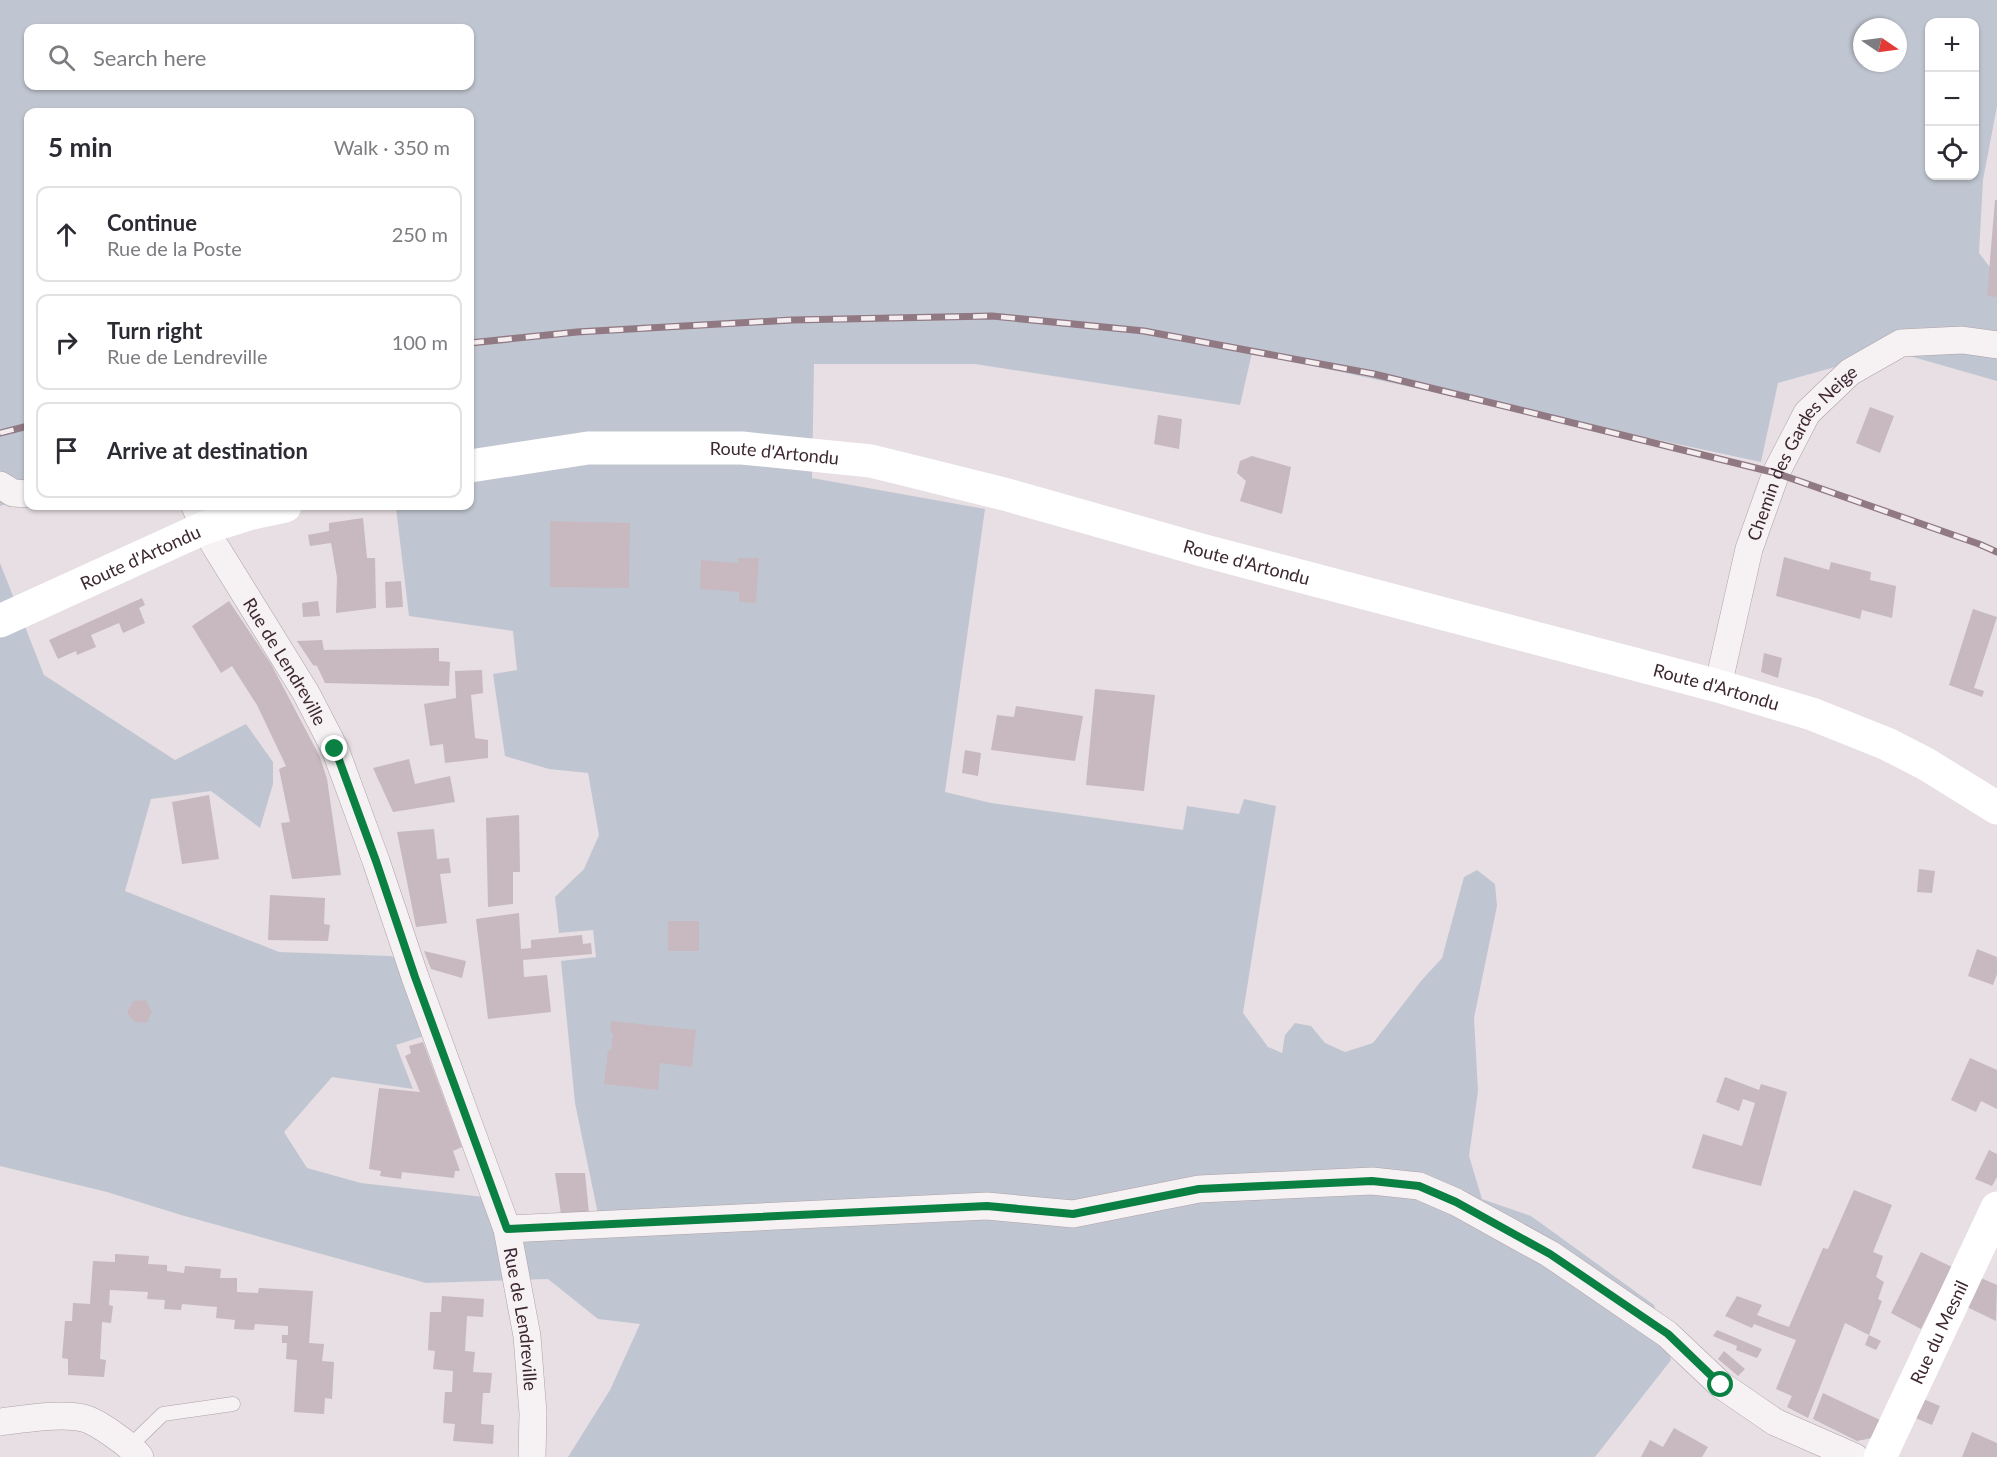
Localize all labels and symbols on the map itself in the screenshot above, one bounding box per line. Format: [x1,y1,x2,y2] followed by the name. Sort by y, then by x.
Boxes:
[1853,18,1907,72] north arrow
[1742,360,1860,544] street label: Chemin des Gardes Neige
[710,437,840,469] street label: Route d'Artondu
[77,520,204,594] street label: Route d'Artondu
[1181,534,1312,589] street label: Route d'Artondu
[239,594,332,729] street label: Rue de Lendreville
[1651,658,1782,715] street label: Route d'Artondu
[321,735,347,761] route end
[500,1246,542,1391] street label: Rue de Lendreville
[1905,1277,1973,1388] street label: Rue du Mesnil
[1707,1371,1733,1397] route start

